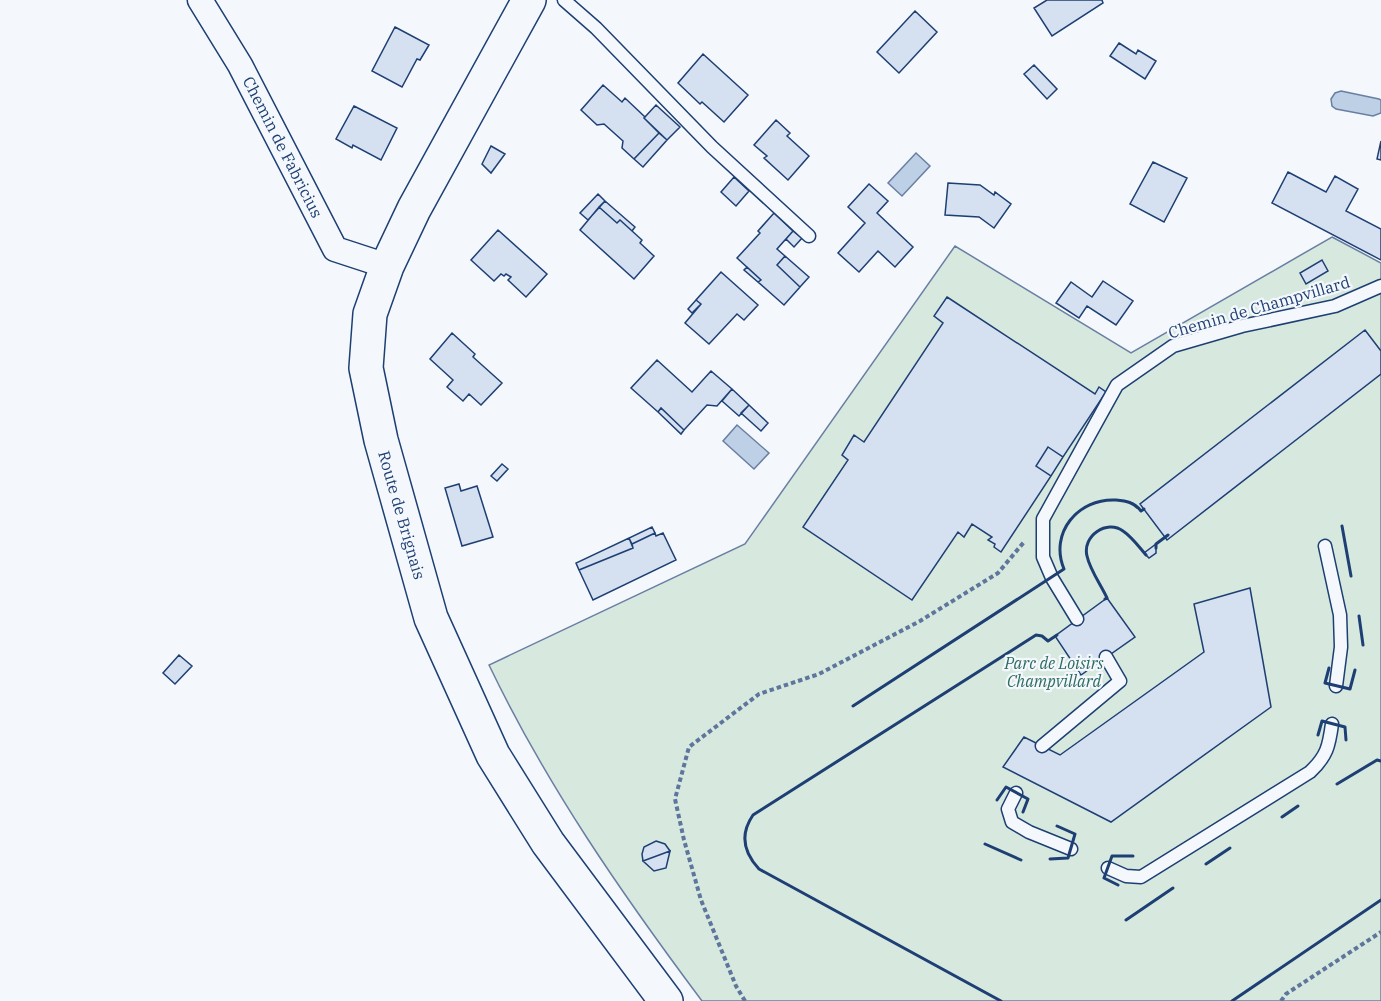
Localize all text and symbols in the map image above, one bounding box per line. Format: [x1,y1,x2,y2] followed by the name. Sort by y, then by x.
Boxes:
[239,73,327,221] street label: Chemin de Fabricius
[1166,271,1352,343] street label: Chemin de Champvillard
[374,448,430,582] street label: Route de Brignais
[1003,653,1104,691] park label: Parc de Loisirs Champvillard

